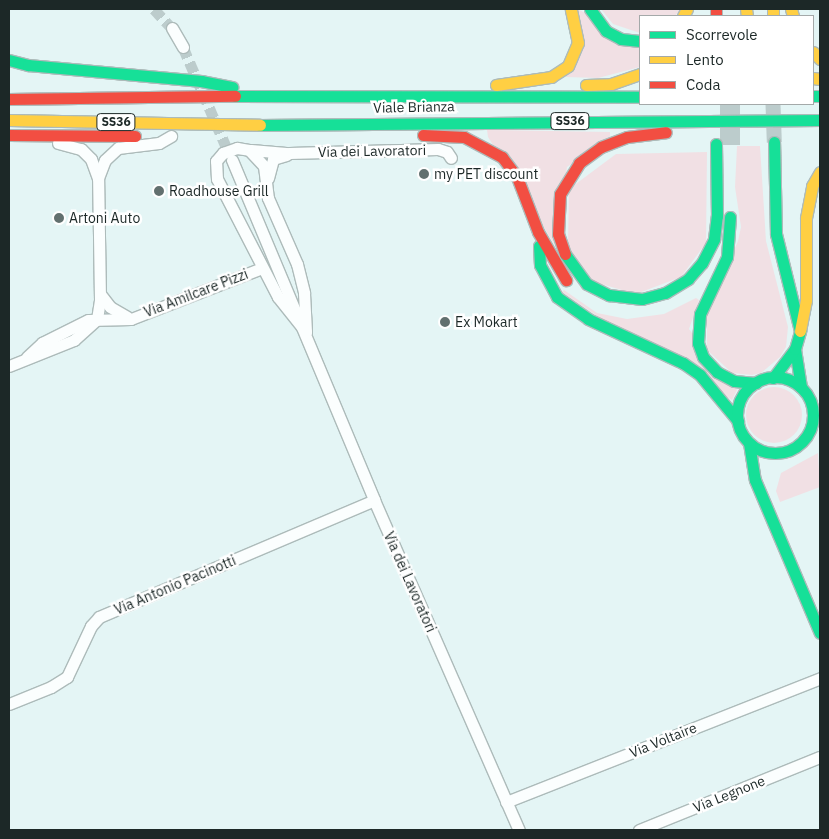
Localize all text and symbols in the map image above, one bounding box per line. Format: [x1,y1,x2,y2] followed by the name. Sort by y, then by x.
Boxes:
[639,15,814,105] legend
[686,25,758,44] text: Scorrevole
[686,50,724,69] text: Lento
[686,75,720,94] text: Coda
[373,98,455,116] street label: Viale Brianza
[96,112,136,132] road number: SS36
[550,112,590,130] road number: SS36
[318,142,426,160] street label: Via dei Lavoratori
[434,166,538,182] place label: my PET discount
[418,168,430,180] marker: my PET discount
[169,183,269,199] place label: Roadhouse Grill
[153,185,165,197] marker: Roadhouse Grill
[69,210,140,226] place label: Artoni Auto
[53,212,65,224] marker: Artoni Auto
[141,265,251,321] street label: Via Amilcare Pizzi
[455,314,518,330] place label: Ex Mokart
[439,316,451,328] marker: Ex Mokart
[380,529,440,635] street label: Via dei Lavoratori
[112,552,238,618] street label: Via Antonio Pacinotti
[627,719,699,761] street label: Via Voltaire
[691,772,767,816] street label: Via Legnone

